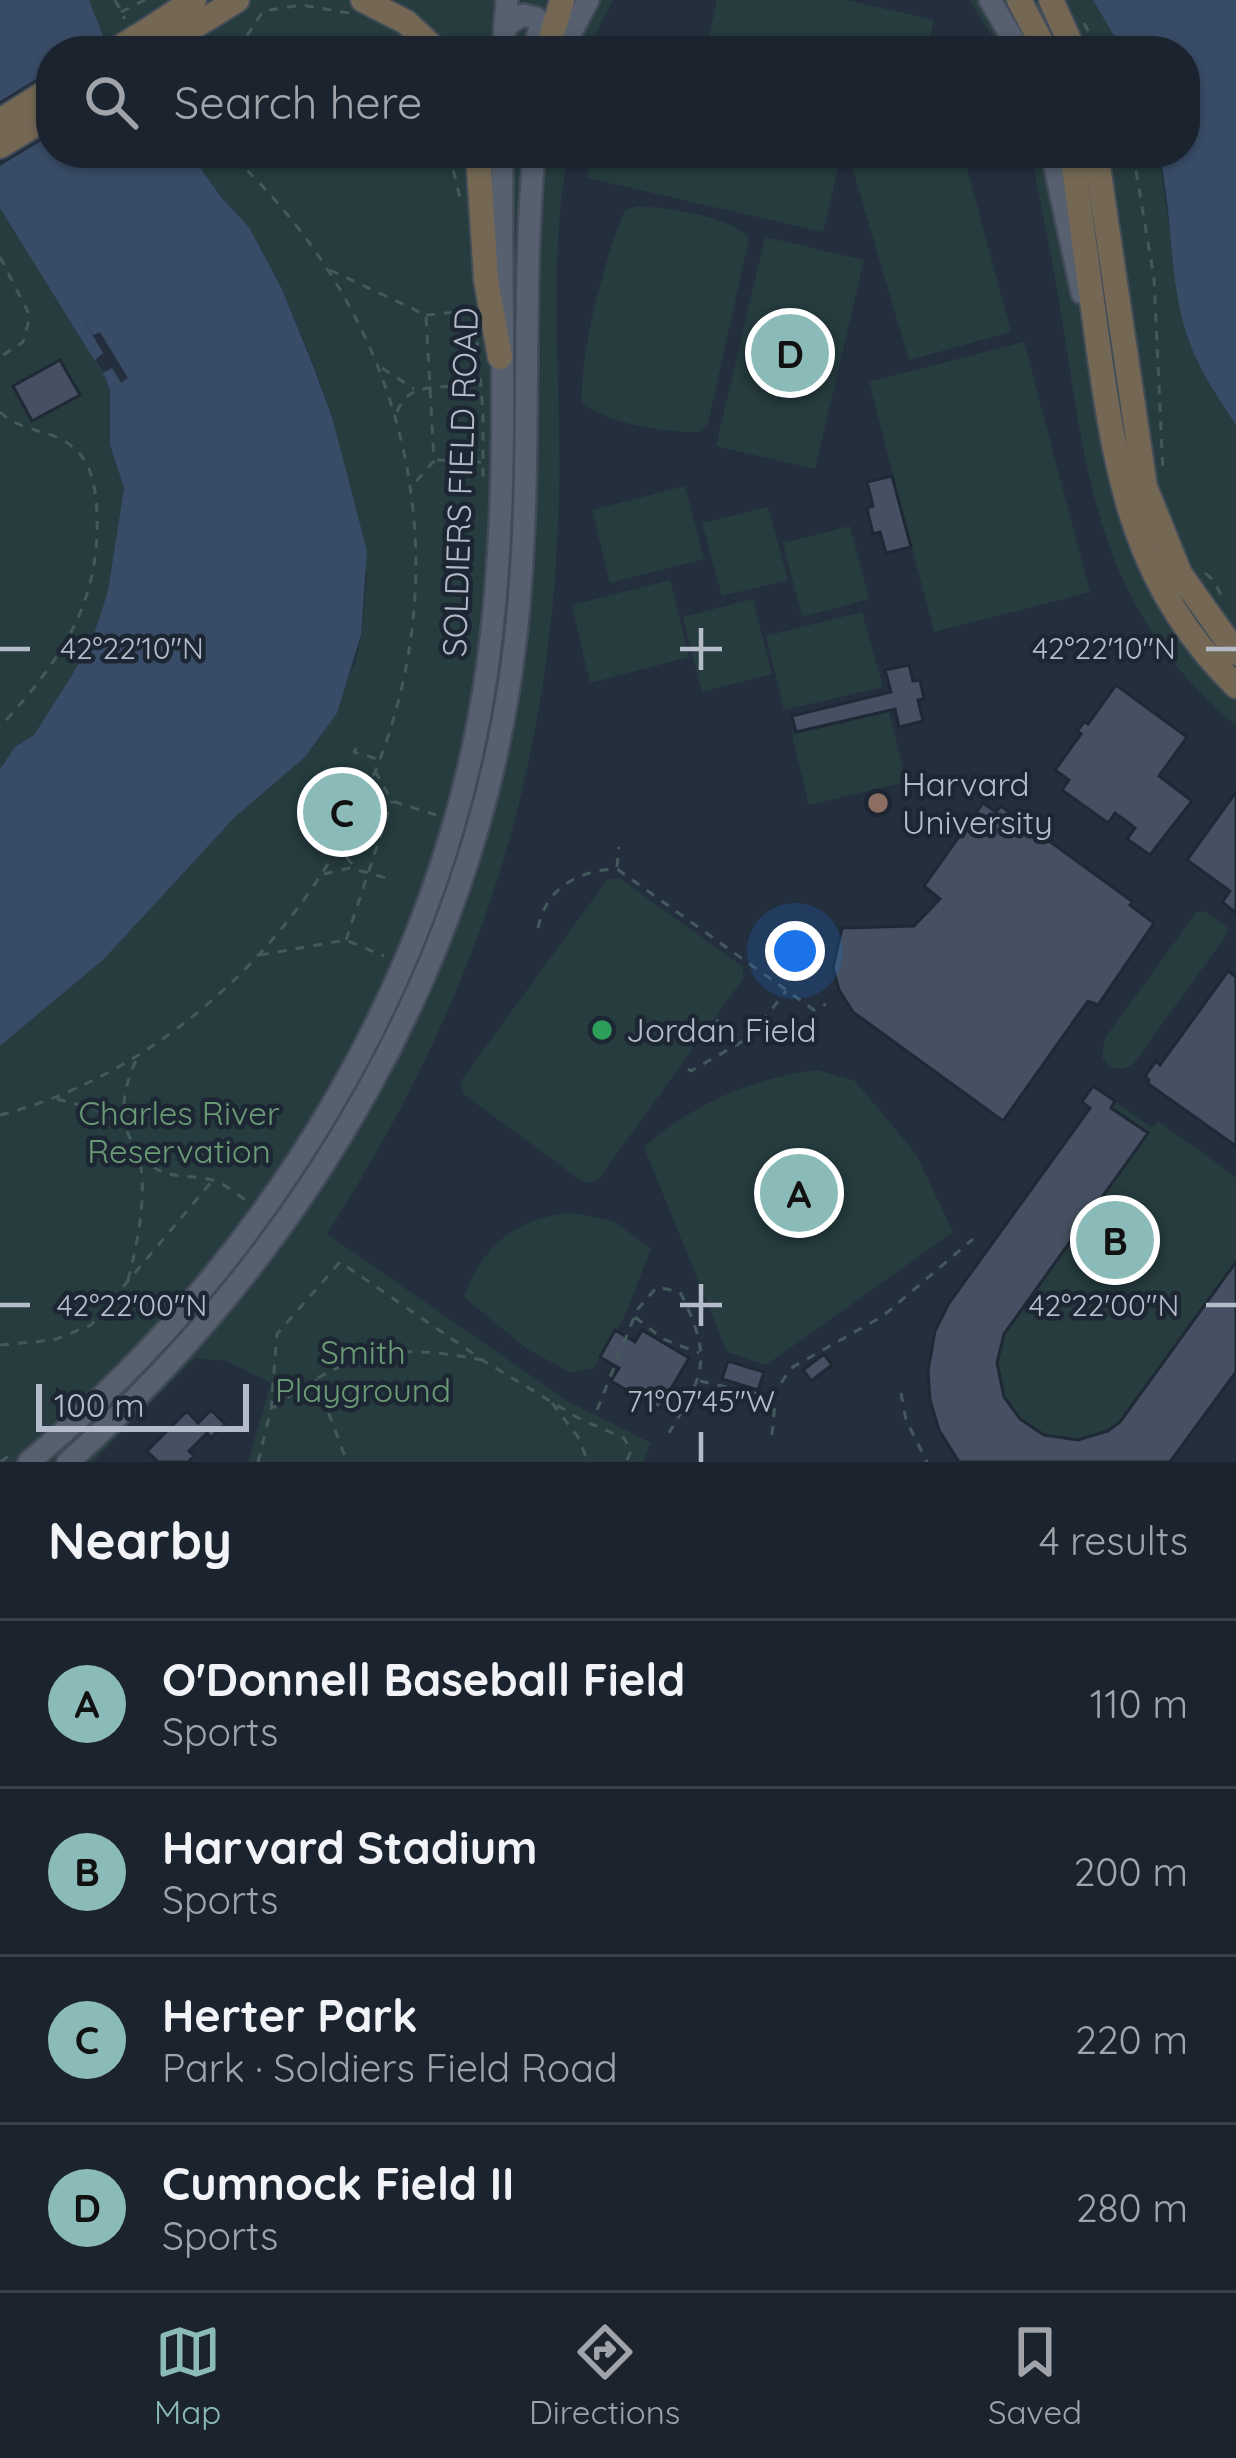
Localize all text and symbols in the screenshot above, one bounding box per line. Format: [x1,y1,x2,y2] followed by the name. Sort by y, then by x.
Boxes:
[36,36,1200,168] search box
[78,69,144,135] icon: search
[174,74,422,130] text: Search here
[433,307,486,657] street label: SOLDIERS FIELD ROAD
[751,308,829,398] pin: D
[60,629,204,667] text: 42°22'10"N
[1032,629,1176,667] text: 42°22'10"N
[902,763,1053,842] place label: Harvard University
[303,767,381,857] pin: C
[865,790,891,816] marker: Harvard University
[765,921,825,981] your location
[626,1009,817,1050] place label: Jordan Field
[589,1017,615,1043] marker: Jordan Field
[78,1092,280,1171] park label: Charles River Reservation
[760,1148,838,1238] pin: A
[1076,1195,1154,1285] pin: B
[57,1286,207,1324] text: 42°22'00"N
[1029,1286,1179,1324] text: 42°22'00"N
[275,1331,451,1410] park label: Smith Playground
[36,1378,249,1431] scale bar
[627,1382,775,1420] text: 71°07'45"W
[54,1384,145,1425] text: 100 m
[48,1508,232,1572] text: Nearby
[1039,1516,1188,1565] text: 4 results
[162,1651,685,1707] text: O'Donnell Baseball Field
[75,1679,99,1728] text: A
[1090,1679,1188,1728] text: 110 m
[162,1707,278,1756] text: Sports
[162,1819,538,1875] text: Harvard Stadium
[74,1847,100,1896] text: B
[1074,1847,1188,1896] text: 200 m
[162,1875,278,1924] text: Sports
[162,1987,418,2043] text: Herter Park
[75,2015,99,2064] text: C
[1075,2015,1188,2064] text: 220 m
[162,2043,618,2092] text: Park · Soldiers Field Road
[162,2155,514,2211] text: Cumnock Field II
[73,2183,101,2232] text: D
[1076,2183,1188,2232] text: 280 m
[162,2211,278,2260] text: Sports
[154,2319,221,2432] tab: Map
[529,2319,680,2432] tab: Directions
[988,2319,1082,2432] tab: Saved

